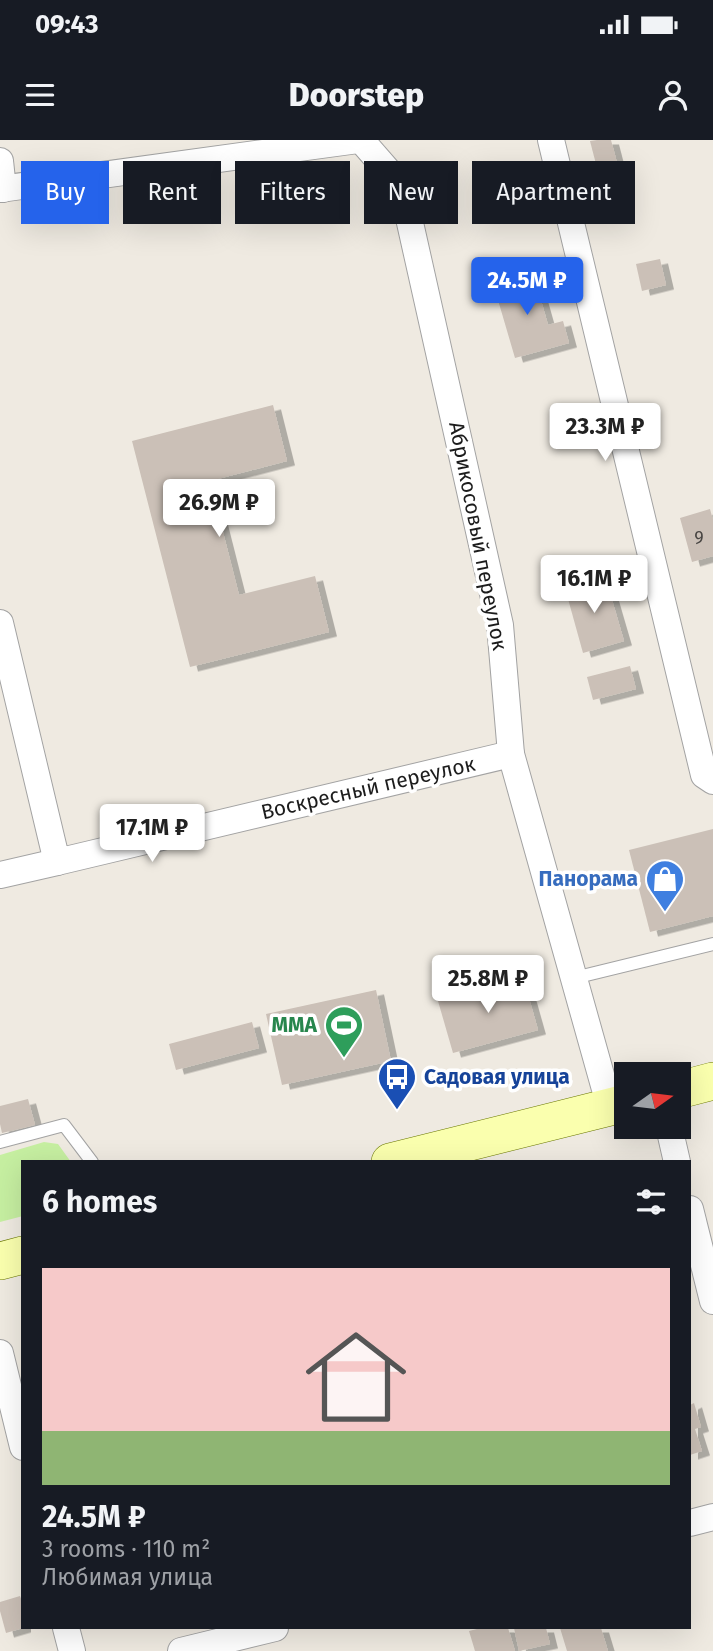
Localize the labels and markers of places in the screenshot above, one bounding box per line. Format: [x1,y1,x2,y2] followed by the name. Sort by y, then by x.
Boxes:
[462,258,592,317] pin: 24.5M ₽
[540,404,670,463] pin: 23.3M ₽
[154,480,284,539] pin: 26.9M ₽
[529,556,659,615] pin: 16.1M ₽
[87,804,217,864] pin: 17.1M ₽
[644,858,686,913] shop icon: Панорама
[539,866,638,892] place label: Панорама
[423,956,553,1015] pin: 25.8M ₽
[323,1004,365,1059] sports icon: ММА
[272,1012,318,1038] place label: ММА
[376,1056,418,1111] bus stop icon: Садовая улица
[424,1064,570,1090] place label: Садовая улица

